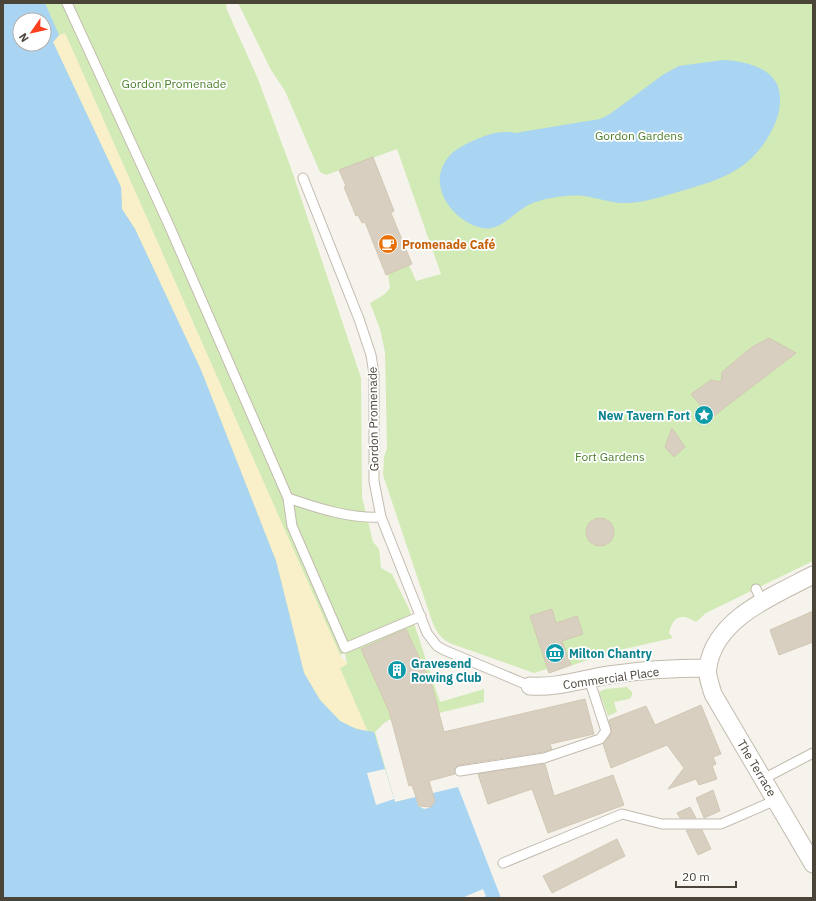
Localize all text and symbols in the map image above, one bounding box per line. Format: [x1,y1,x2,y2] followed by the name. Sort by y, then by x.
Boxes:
[12,12,52,52] north arrow
[16,30,32,45] text: N
[122,76,227,91] park label: Gordon Promenade
[595,128,683,143] park label: Gordon Gardens
[377,233,399,255] cafe icon: Promenade Café
[402,237,496,252] place label: Promenade Café
[365,366,381,472] street label: Gordon Promenade
[693,404,715,426] place icon: New Tavern Fort
[598,408,690,423] place label: New Tavern Fort
[575,449,645,464] park label: Fort Gardens
[544,642,566,664] museum icon: Milton Chantry
[569,646,653,661] place label: Milton Chantry
[411,656,482,685] place label: Gravesend Rowing Club
[386,659,408,681] building icon: Gravesend Rowing Club
[562,664,661,692] street label: Commercial Place
[734,737,780,799] street label: The Terrace
[676,863,736,889] scale bar
[682,869,710,884] text: 20 m

